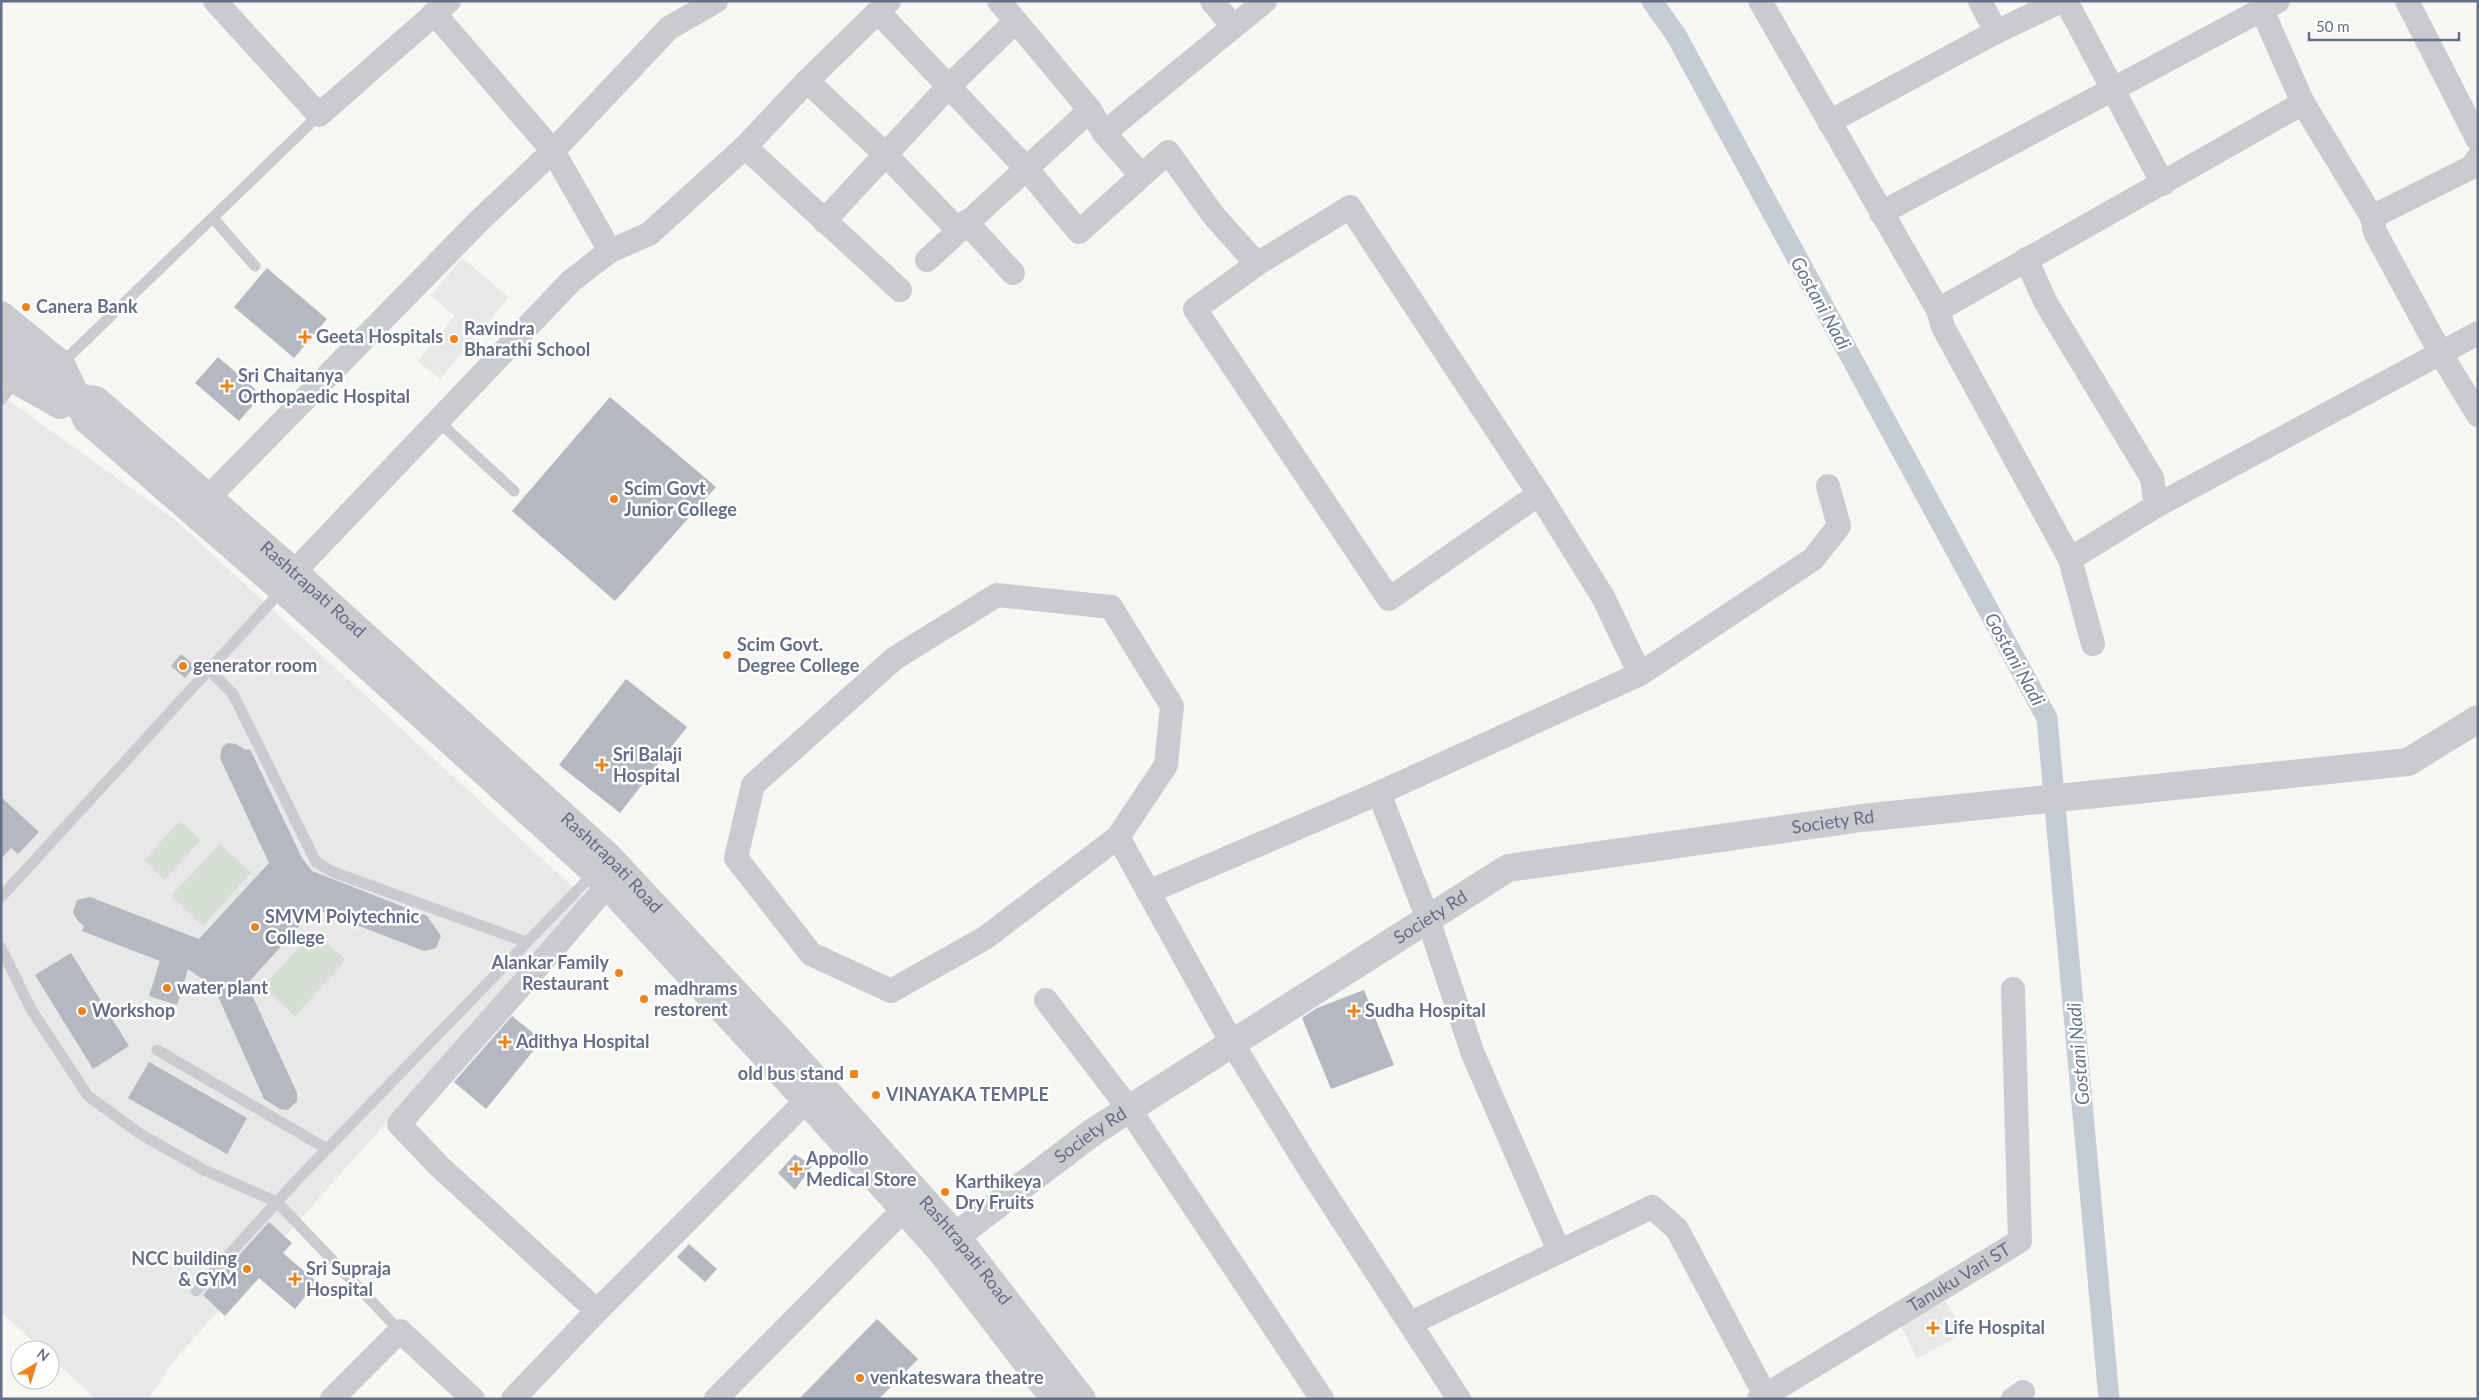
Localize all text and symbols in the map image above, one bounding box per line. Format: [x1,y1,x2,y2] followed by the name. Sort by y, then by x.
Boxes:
[2309,10,2459,42] scale bar
[2316,17,2350,35] text: 50 m
[1786,252,1857,354] water label: Gostani Nadi
[36,295,138,317] place label: Canera Bank
[20,301,32,313] marker: Canera Bank
[464,317,590,360] place label: Ravindra Bharathi School
[316,325,443,347] place label: Geeta Hospitals
[298,330,312,344] marker: Geeta Hospitals
[448,333,460,345] marker: Ravindra Bharathi School
[238,364,410,407] place label: Sri Chaitanya Orthopaedic Hospital
[220,379,234,393] marker: Sri Chaitanya Orthopaedic Hospital
[624,477,737,520] place label: Scim Govt Junior College
[608,493,620,505] marker: Scim Govt Junior College
[256,536,371,642] street label: Rashtrapati Road
[1980,608,2051,710] water label: Gostani Nadi
[737,633,860,676] place label: Scim Govt. Degree College
[721,649,733,661] marker: Scim Govt. Degree College
[193,654,317,676] place label: generator room
[177,660,189,672] marker: generator room
[613,743,682,786] place label: Sri Balaji Hospital
[595,758,609,772] marker: Sri Balaji Hospital
[1790,805,1875,838] street label: Society Rd
[557,807,668,917] street label: Rashtrapati Road
[1389,885,1471,948] street label: Society Rd
[265,905,420,948] place label: SMVM Polytechnic College
[249,921,261,933] marker: SMVM Polytechnic College
[491,951,610,994] place label: Alankar Family Restaurant
[613,967,625,979] marker: Alankar Family Restaurant
[177,976,268,998] place label: water plant
[654,977,737,1020] place label: madhrams restorent
[161,982,173,994] marker: water plant
[638,993,650,1005] marker: madhrams restorent
[92,999,175,1021] place label: Workshop
[1365,999,1486,1021] place label: Sudha Hospital
[2062,1001,2093,1106] water label: Gostani Nadi
[1347,1004,1361,1018] marker: Sudha Hospital
[76,1005,88,1017] marker: Workshop
[515,1030,649,1052] place label: Adithya Hospital
[498,1035,512,1049] marker: Adithya Hospital
[738,1062,844,1084] place label: old bus stand
[848,1068,860,1080] marker: old bus stand
[885,1083,1049,1105] place label: VINAYAKA TEMPLE
[870,1089,882,1101] marker: VINAYAKA TEMPLE
[1049,1102,1130,1168] street label: Society Rd
[805,1147,917,1190] place label: Appollo Medical Store
[790,1163,802,1175] marker: Appollo Medical Store
[955,1170,1042,1213] place label: Karthikeya Dry Fruits
[939,1186,951,1198] marker: Karthikeya Dry Fruits
[915,1191,1017,1309] street label: Rashtrapati Road
[1903,1237,2015,1317] street label: Tanuku Vari ST
[131,1247,237,1290] place label: NCC building & GYM
[306,1257,391,1300] place label: Sri Supraja Hospital
[241,1263,253,1275] marker: NCC building & GYM
[288,1272,302,1286] marker: Sri Supraja Hospital
[1944,1316,2045,1338] place label: Life Hospital
[1926,1321,1940,1335] marker: Life Hospital
[10,1340,60,1390] north arrow
[34,1344,53,1364] text: N
[870,1366,1044,1388] place label: venkateswara theatre
[854,1372,866,1384] marker: venkateswara theatre

